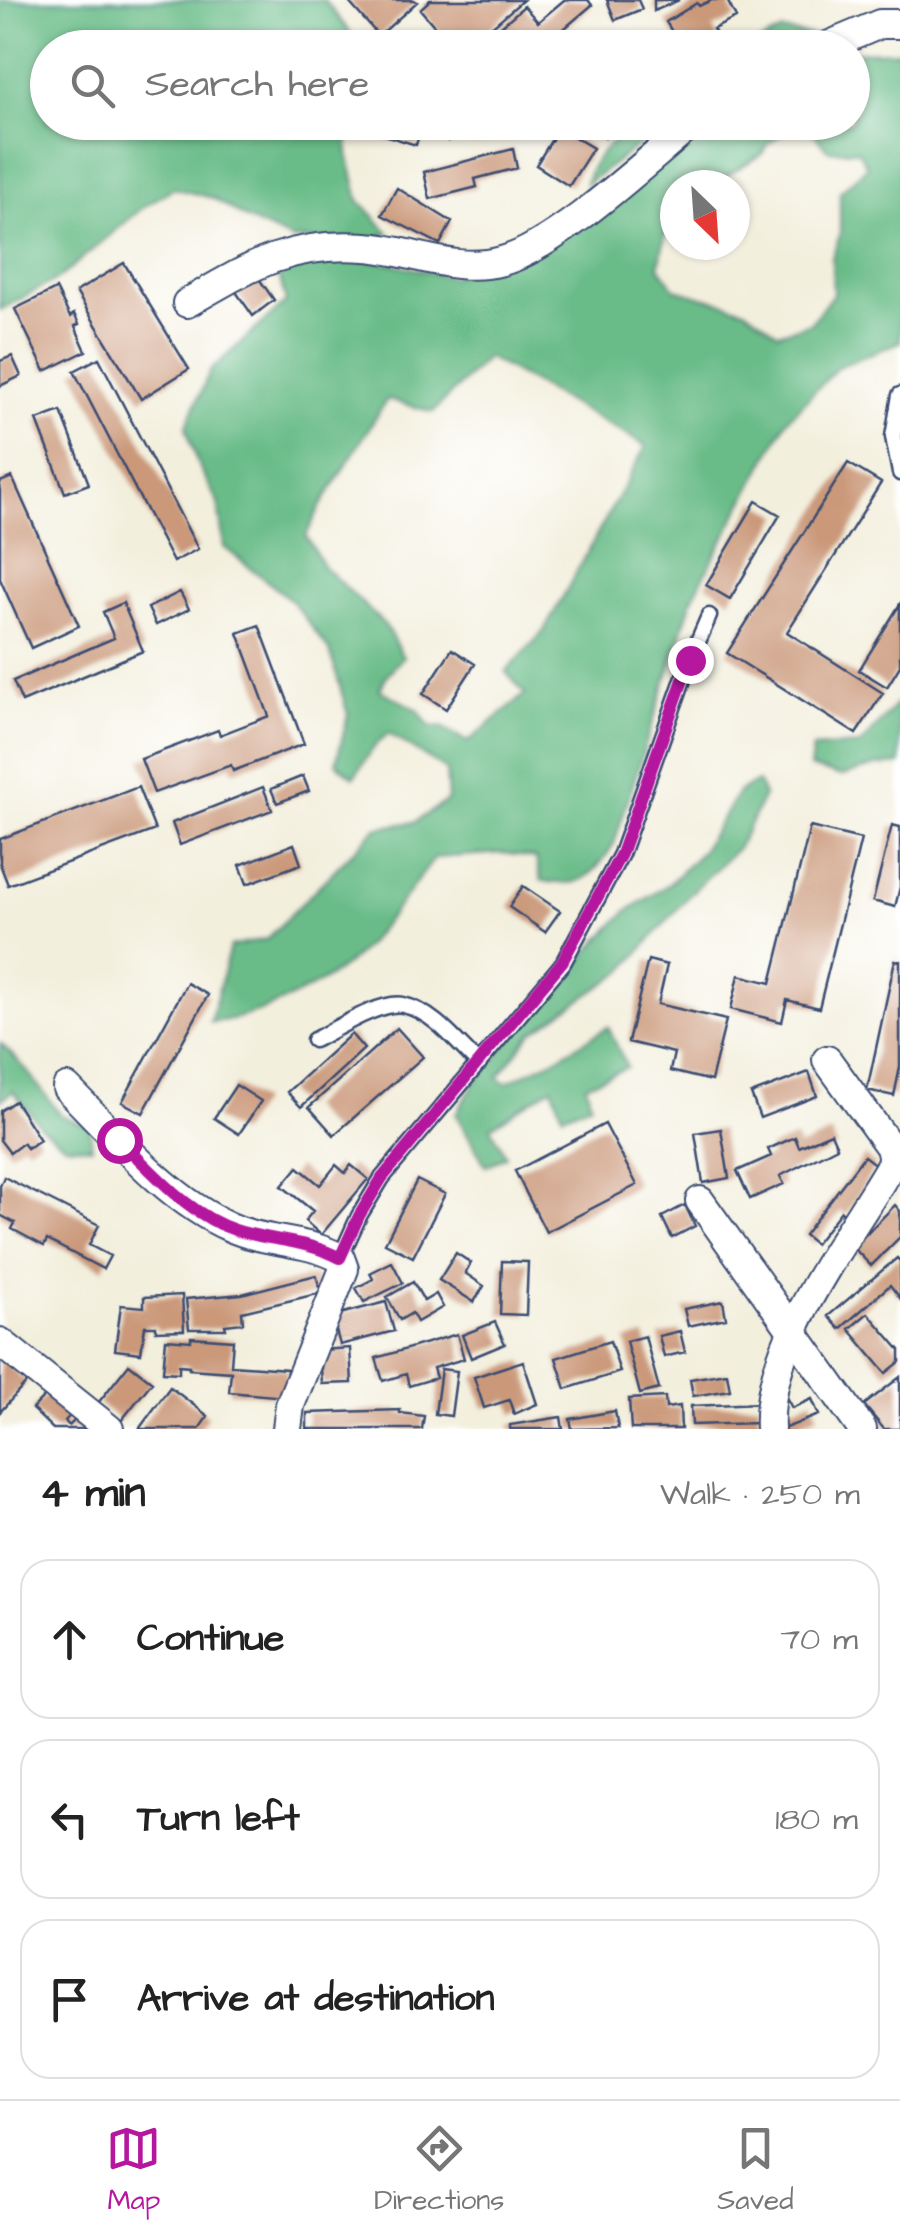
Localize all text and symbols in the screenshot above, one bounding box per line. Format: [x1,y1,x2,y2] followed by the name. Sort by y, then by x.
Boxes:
[30,30,870,140] search box
[65,58,120,113] icon: search
[145,59,369,111] text: Search here
[660,170,750,260] north arrow
[668,638,714,684] route end
[97,1118,143,1164] route start
[40,1465,145,1523] text: 4 min
[660,1472,860,1517] text: Walk · 250 m
[42,1612,97,1667] icon: ahead
[137,1613,284,1665] text: Continue
[780,1617,858,1662] text: 70 m
[42,1792,97,1847] icon: left
[137,1793,300,1845] text: Turn left
[775,1797,858,1842] text: 180 m
[42,1972,97,2027] icon: arrive
[137,1973,494,2025] text: Arrive at destination
[106,2121,161,2220] tab: Map
[374,2121,504,2220] tab: Directions
[717,2121,794,2220] tab: Saved

